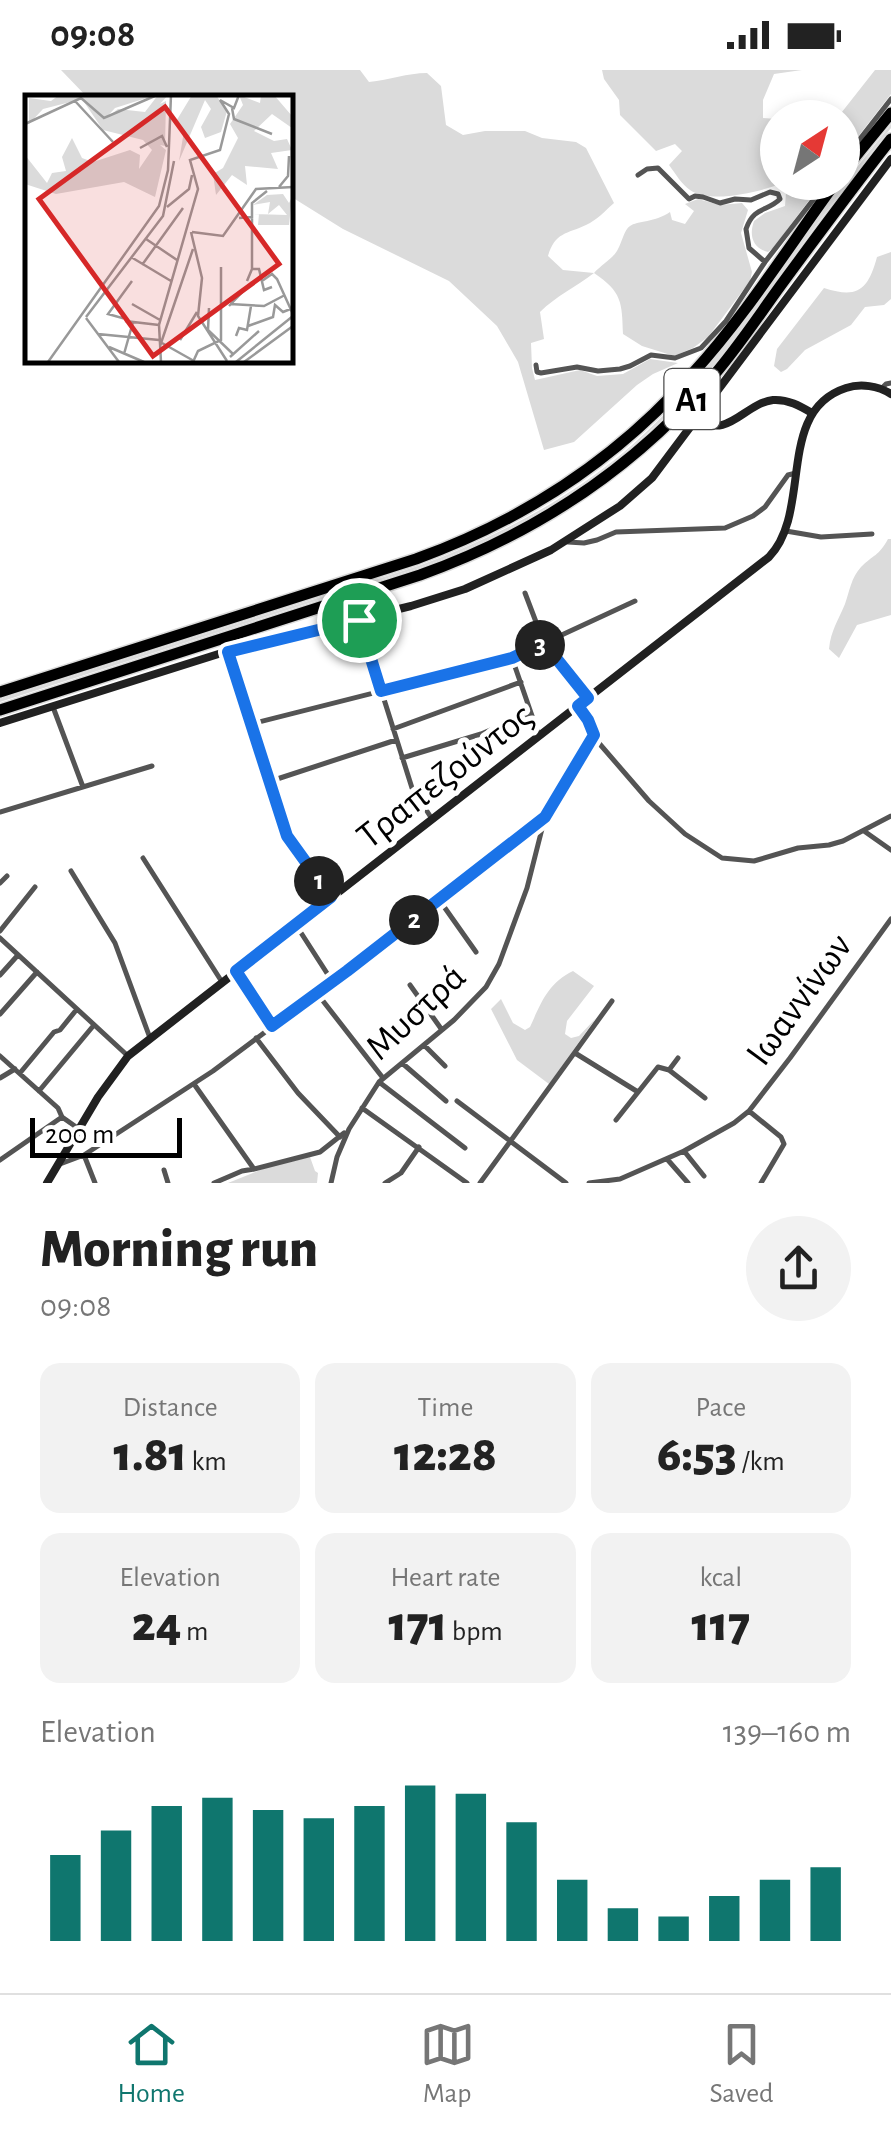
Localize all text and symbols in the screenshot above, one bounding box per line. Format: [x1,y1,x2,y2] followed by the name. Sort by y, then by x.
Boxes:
[50,16,135,54] text: 09:08
[25,95,292,362] inset map
[760,100,860,200] north arrow
[760,100,860,200] map controls
[664,369,720,429] road number: Α1
[317,578,402,663] pin
[332,593,387,648] icon: arrive
[515,620,565,670] pin: 3
[534,631,546,659] text: 3
[350,697,540,856] street label: Τραπεζούντος
[294,856,344,906] pin: 1
[314,867,324,895] text: 1
[389,895,439,945] pin: 2
[407,906,421,934] text: 2
[740,928,860,1073] street label: Ιωαννίνων
[359,957,473,1068] street label: Μυστρά
[30,1113,182,1158] scale bar
[45,1121,114,1149] text: 200 m
[746,1216,851,1321] button: share
[40,1222,318,1277] text: Morning run
[40,1290,111,1322] text: 09:08
[123,1394,218,1422] text: Distance
[418,1394,473,1422] text: Time
[696,1394,746,1422] text: Pace
[114,1430,187,1480] text: 1.81
[394,1430,497,1480] text: 12:28
[657,1430,737,1480] text: 6:53
[187,1448,227,1476] text: km
[737,1448,785,1476] text: /km
[120,1564,221,1592] text: Elevation
[391,1564,500,1592] text: Heart rate
[699,1564,742,1592] text: kcal
[132,1600,181,1650] text: 24
[388,1600,447,1650] text: 171
[691,1600,750,1650] text: 117
[181,1618,209,1646] text: m
[447,1618,503,1646] text: bpm
[40,1716,156,1748] text: Elevation
[723,1716,851,1748] text: 139–160 m
[117,2017,185,2111] tab: Home
[420,2017,475,2111] tab: Map
[709,2017,774,2111] tab: Saved

